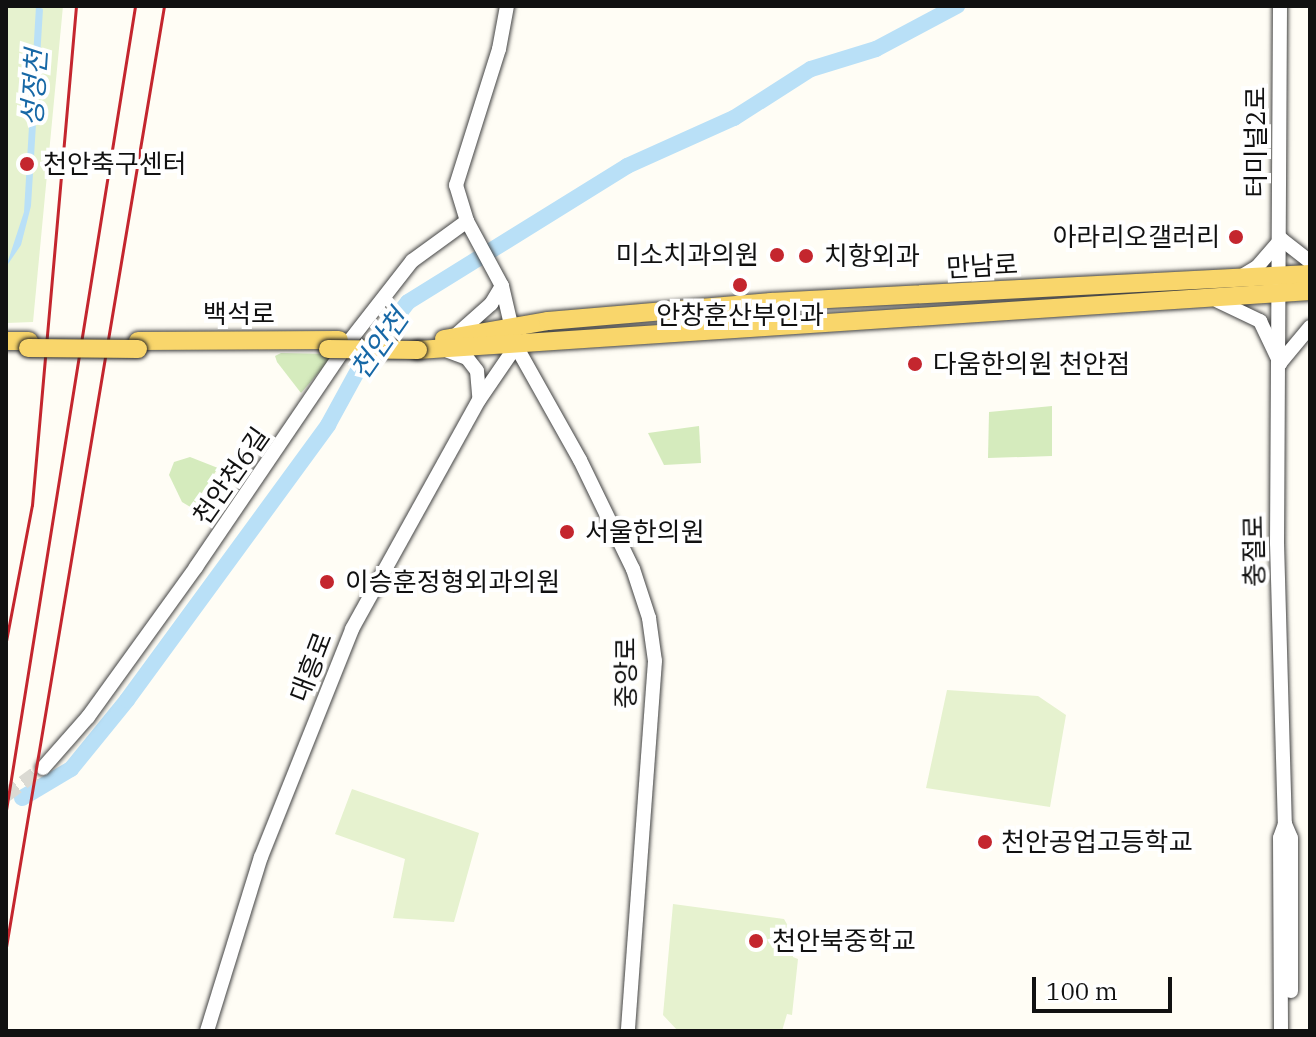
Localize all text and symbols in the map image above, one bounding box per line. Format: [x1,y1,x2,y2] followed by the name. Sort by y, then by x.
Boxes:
[15,48,53,128] water label: 성정천
[1240,86,1272,198] street label: 터미널2로
[43,148,187,180] place label: 천안축구센터
[18,155,36,173] marker: 천안축구센터
[1053,221,1220,253] place label: 아라리오갤러리
[1227,228,1245,246] marker: 아라리오갤러리
[615,239,759,271] place label: 미소치과의원
[824,240,920,272] place label: 치항외과
[766,244,788,266] marker: 미소치과의원
[795,245,817,267] marker: 치항외과
[945,249,1019,283] street label: 만남로
[729,274,751,296] marker: 안창훈산부인과
[203,298,275,330] street label: 백석로
[656,299,824,331] place label: 안창훈산부인과
[343,303,415,385] water label: 천안천
[933,348,1130,380] place label: 다움한의원 천안점
[904,353,926,375] marker: 다움한의원 천안점
[186,421,276,531] street label: 천안천6길
[1238,515,1270,587] street label: 충절로
[585,516,705,548] place label: 서울한의원
[556,521,578,543] marker: 서울한의원
[345,566,560,598] place label: 이승훈정형외과의원
[316,571,338,593] marker: 이승훈정형외과의원
[284,628,338,706] street label: 대흥로
[610,637,642,709] street label: 중앙로
[1001,826,1192,858] place label: 천안공업고등학교
[976,833,994,851] marker: 천안공업고등학교
[772,925,916,957] place label: 천안북중학교
[747,932,765,950] marker: 천안북중학교
[1036,961,1176,1011] scale bar
[1046,975,1118,1007] text: 100 m

